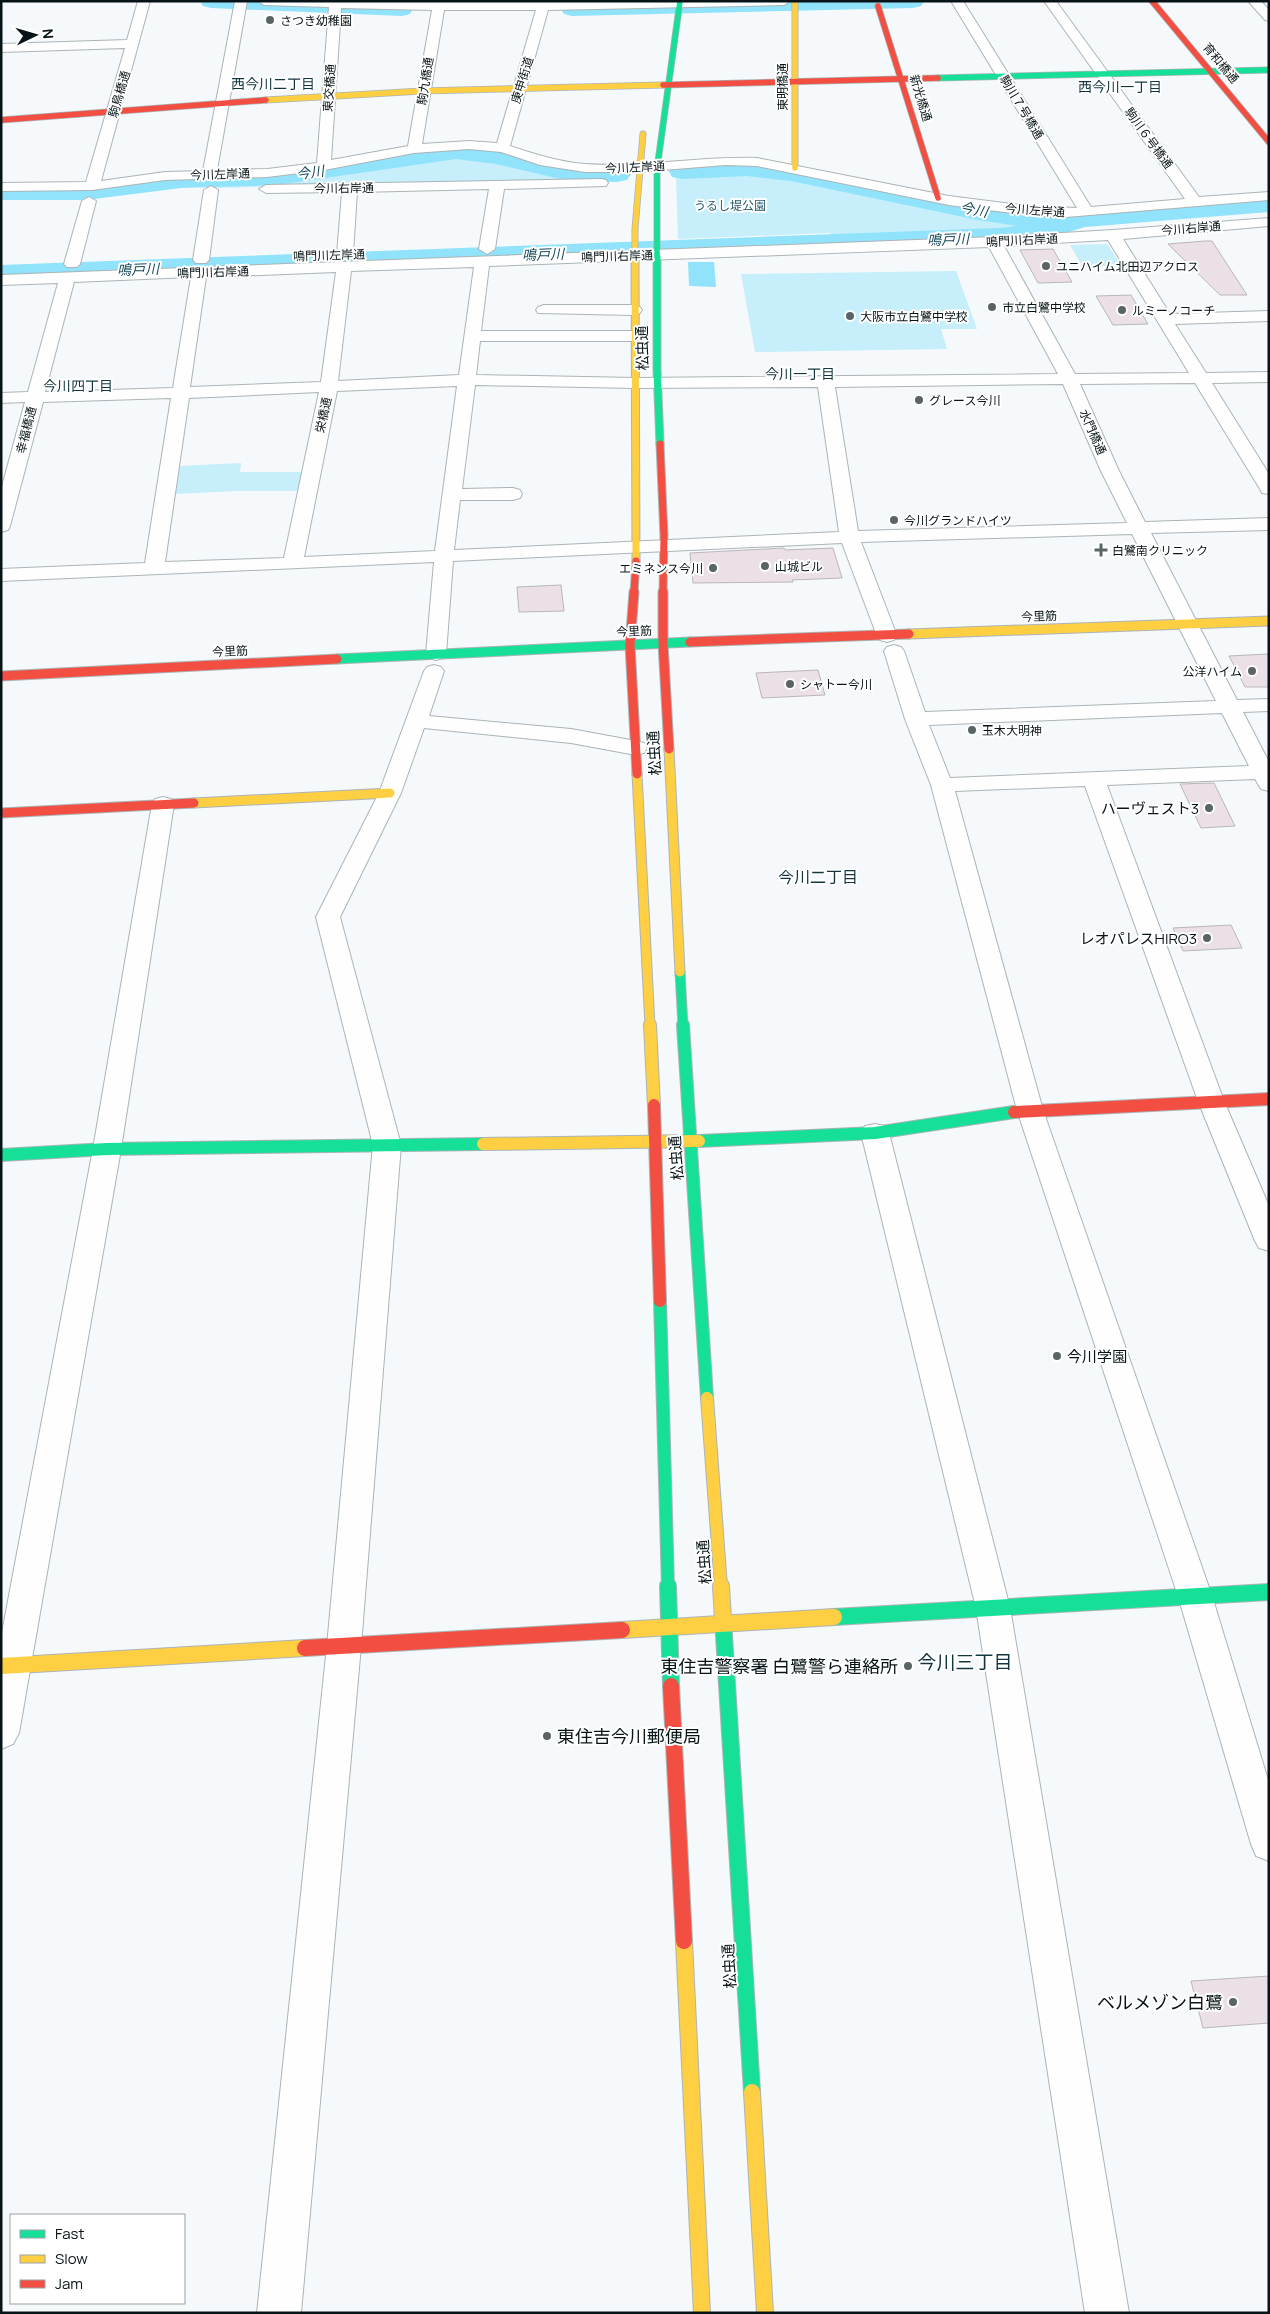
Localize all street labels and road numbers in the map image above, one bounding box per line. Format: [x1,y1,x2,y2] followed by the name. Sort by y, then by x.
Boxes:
[1199,39,1243,87] street label: 育和橋通
[507,55,537,105] street label: 庚申街道
[413,56,437,106] street label: 駒九橋通
[319,63,339,113] street label: 東交橋通
[774,63,791,111] street label: 東明橋通
[104,69,134,119] street label: 駒鳥橋通
[996,72,1048,142] street label: 駒川７号橋通
[906,73,936,123] street label: 新光橋通
[1121,104,1177,172] street label: 駒川６号橋通
[605,157,665,177] street label: 今川左岸通
[190,164,250,184] street label: 今川左岸通
[314,179,374,197] street label: 今川右岸通
[1004,199,1066,221] street label: 今川左岸通
[1160,217,1222,239] street label: 今川右岸通
[986,230,1058,250] street label: 鳴門川右岸通
[293,245,365,265] street label: 鳴門川左岸通
[581,246,653,266] street label: 鳴門川右岸通
[177,262,249,282] street label: 鳴門川右岸通
[631,325,653,371] street label: 松虫通
[311,396,335,434] street label: 栄橋通
[12,405,40,455] street label: 幸福橋通
[1075,407,1111,457] street label: 水門橋通
[1021,607,1057,625] street label: 今里筋
[616,622,652,640] street label: 今里筋
[212,642,248,660] street label: 今里筋
[642,730,666,776] street label: 松虫通
[664,1135,688,1181] street label: 松虫通
[692,1539,716,1585] street label: 松虫通
[717,1943,741,1989] street label: 松虫通

